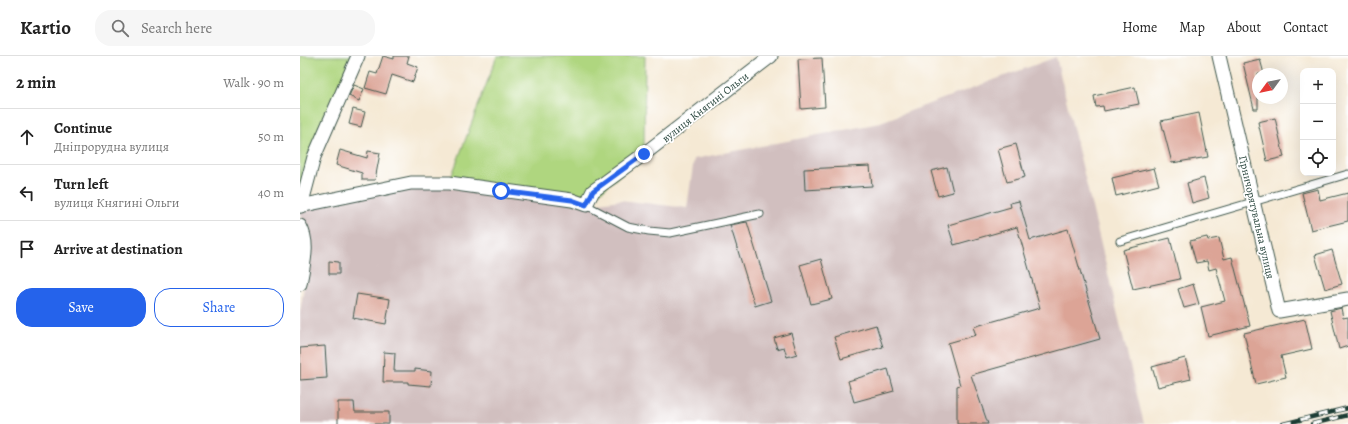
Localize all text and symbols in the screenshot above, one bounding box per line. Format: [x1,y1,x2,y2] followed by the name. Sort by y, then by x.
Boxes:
[95,10,375,46] search box
[20,15,71,41] text: Kartio
[109,17,131,39] icon: search
[141,18,212,38] text: Search here
[1122,18,1157,37] text: Home
[1179,18,1205,37] text: Map
[1227,18,1261,37] text: About
[1283,18,1328,37] text: Contact
[1252,68,1288,104] north arrow
[1300,68,1336,176] map controls
[1300,68,1336,104] button: +
[659,69,752,146] street label: вулиця Княгині Ольги
[16,71,56,94] text: 2 min
[223,74,284,91] text: Walk · 90 m
[1300,104,1336,140] button: −
[54,118,112,138] text: Continue
[16,126,38,148] icon: ahead
[258,128,284,145] text: 50 m
[54,138,169,155] text: Дніпрорудна вулиця
[1300,140,1336,176] button: locate
[635,145,653,163] route end
[1235,154,1278,280] street label: Гірничорятувальна вулиця
[54,174,109,194] text: Turn left
[16,182,38,204] icon: left
[492,182,510,200] route start
[258,184,284,201] text: 40 m
[54,194,179,211] text: вулиця Княгині Ольги
[16,238,38,260] icon: arrive
[54,239,183,259] text: Arrive at destination
[16,288,146,327] button: Save
[154,288,284,327] button: Share

